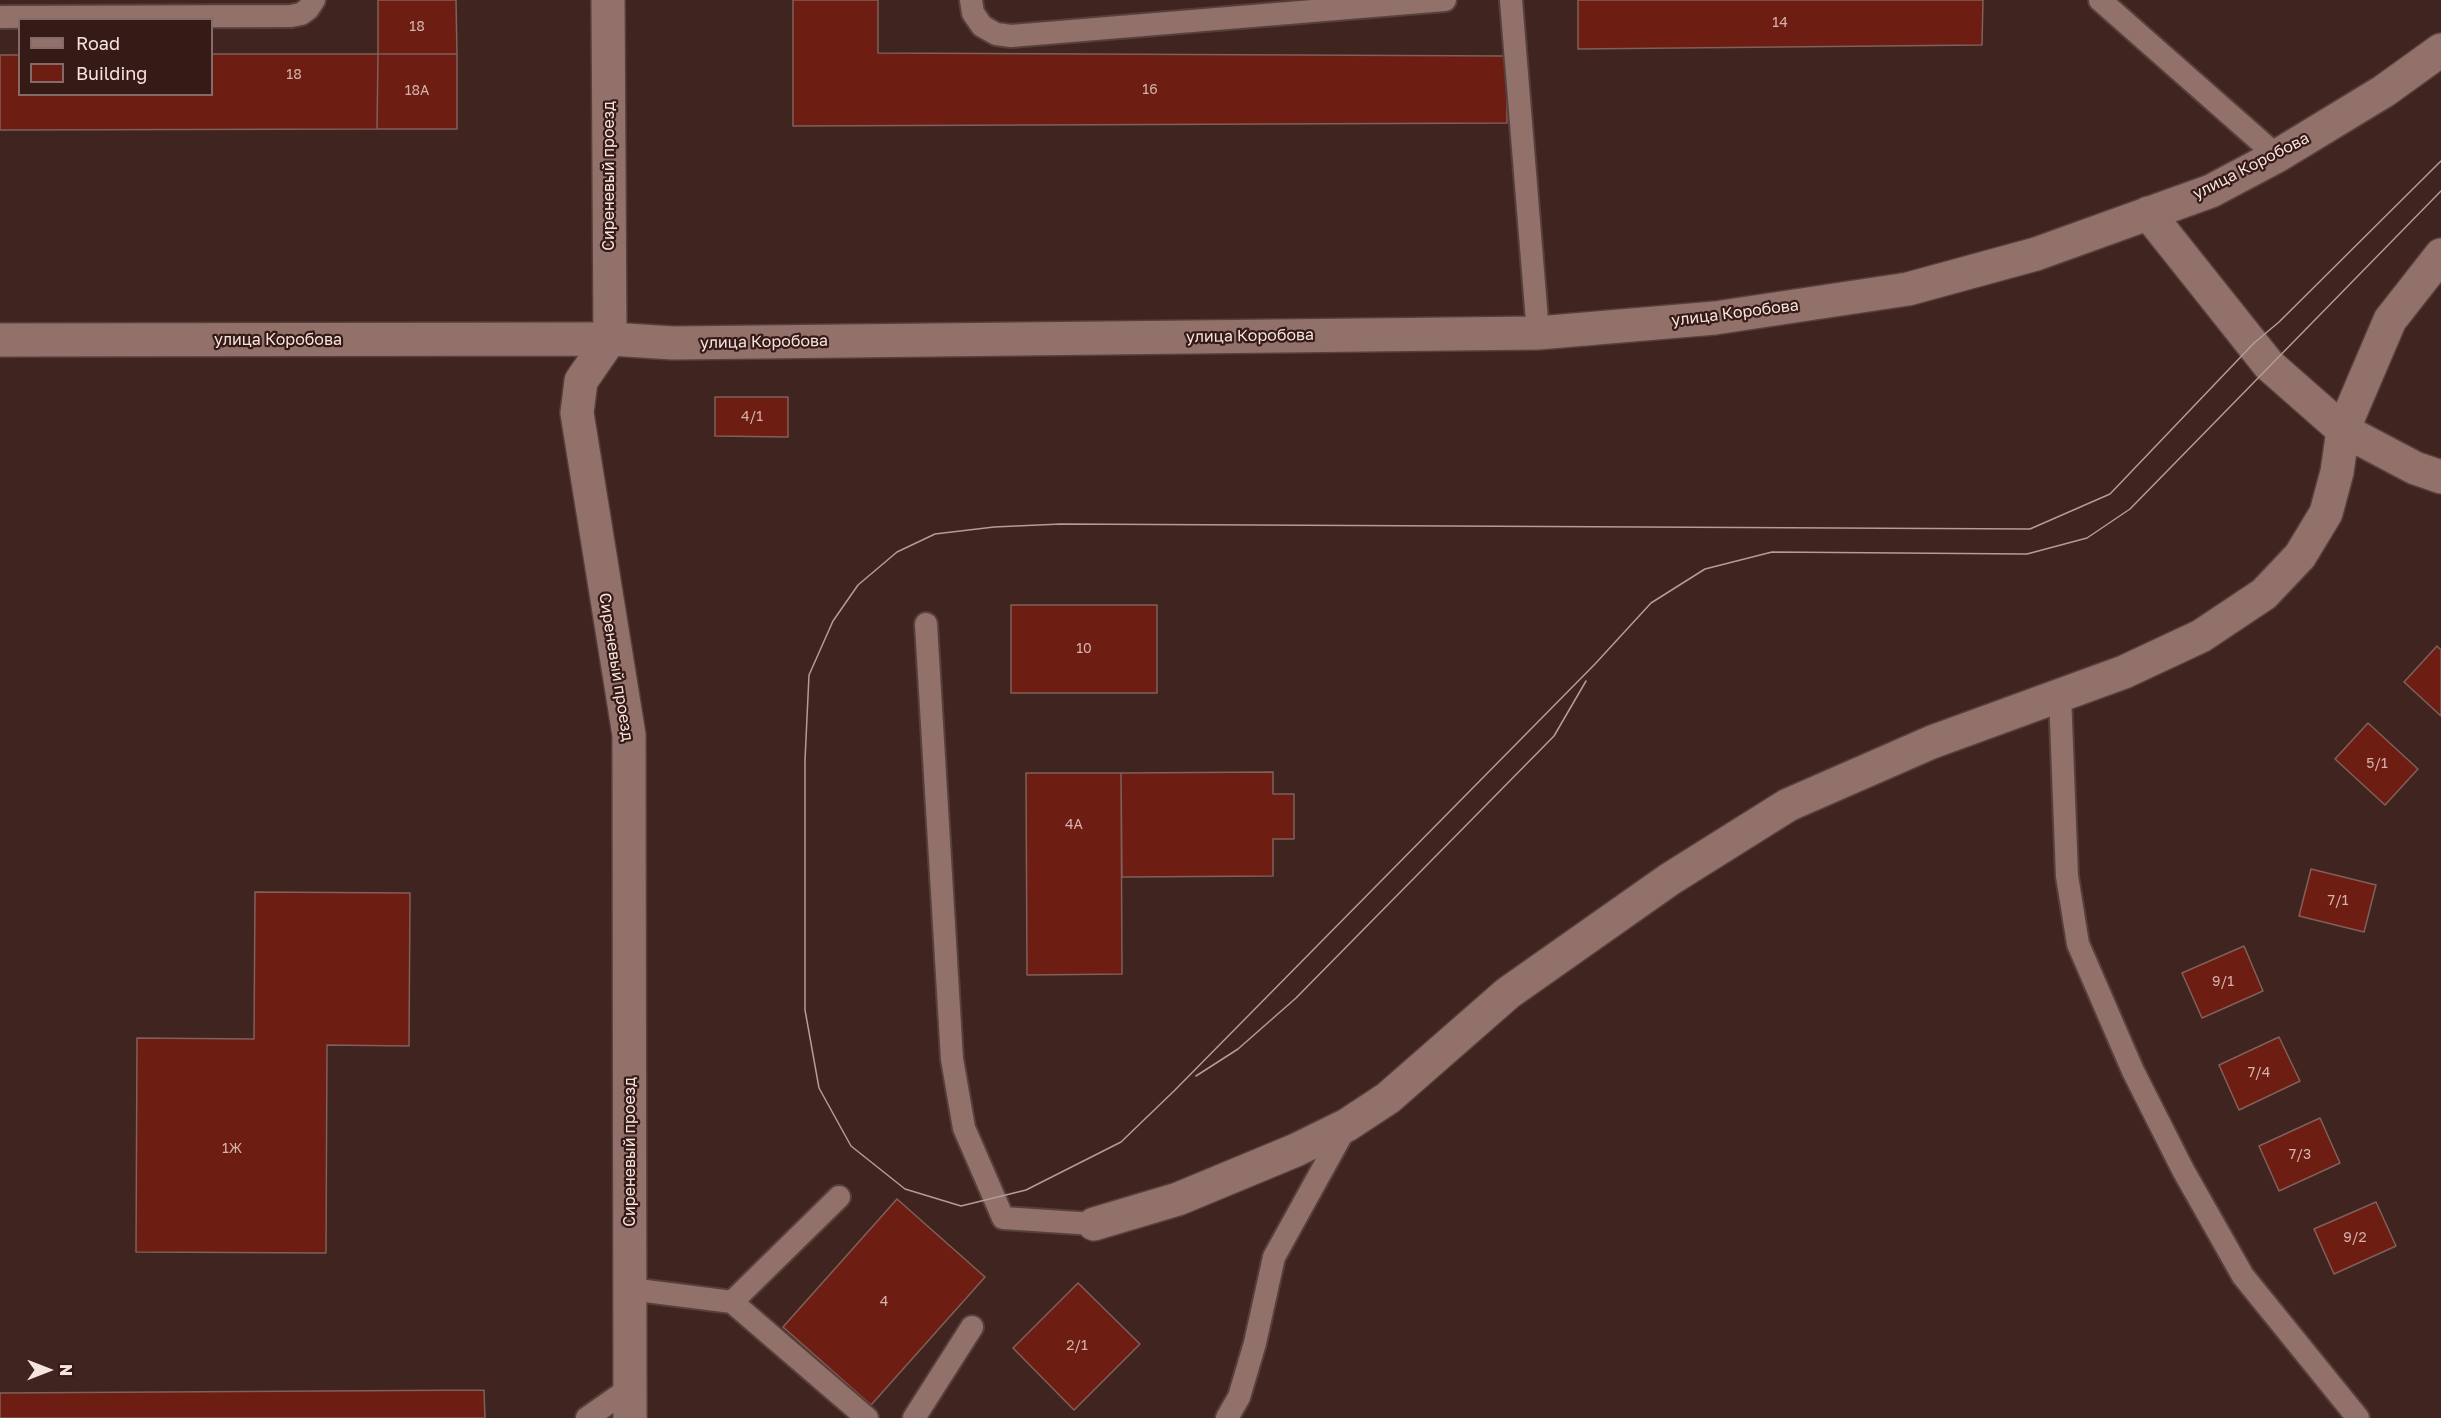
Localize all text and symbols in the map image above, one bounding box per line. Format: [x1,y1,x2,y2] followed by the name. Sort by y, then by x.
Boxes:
[1772,15,1788,31] house number: 14
[18,18,213,96] legend
[409,19,425,35] house number: 18
[76,32,120,54] text: Road
[76,62,147,84] text: Building
[286,67,302,83] house number: 18
[1142,82,1158,98] house number: 16
[405,83,429,99] house number: 18А
[599,101,619,251] street label: Сиреневый проезд
[2190,128,2312,204] street label: улица Коробова
[1670,296,1800,330] street label: улица Коробова
[1186,325,1314,347] street label: улица Коробова
[214,330,342,350] street label: улица Коробова
[700,331,828,353] street label: улица Коробова
[741,409,763,425] house number: 4/1
[595,592,637,742] street label: Сиреневый проезд
[1076,641,1092,657] house number: 10
[2366,756,2388,772] house number: 5/1
[1065,817,1083,833] house number: 4А
[2328,893,2348,909] house number: 7/1
[2212,974,2234,990] house number: 9/1
[2248,1065,2270,1081] house number: 7/4
[620,1077,640,1227] street label: Сиреневый проезд
[222,1141,242,1157] house number: 1Ж
[2289,1147,2311,1163] house number: 7/3
[2343,1230,2367,1246] house number: 9/2
[880,1294,888,1310] house number: 4
[1066,1338,1088,1354] house number: 2/1
[18,1340,78,1400] north arrow
[56,1364,76,1376] text: N

